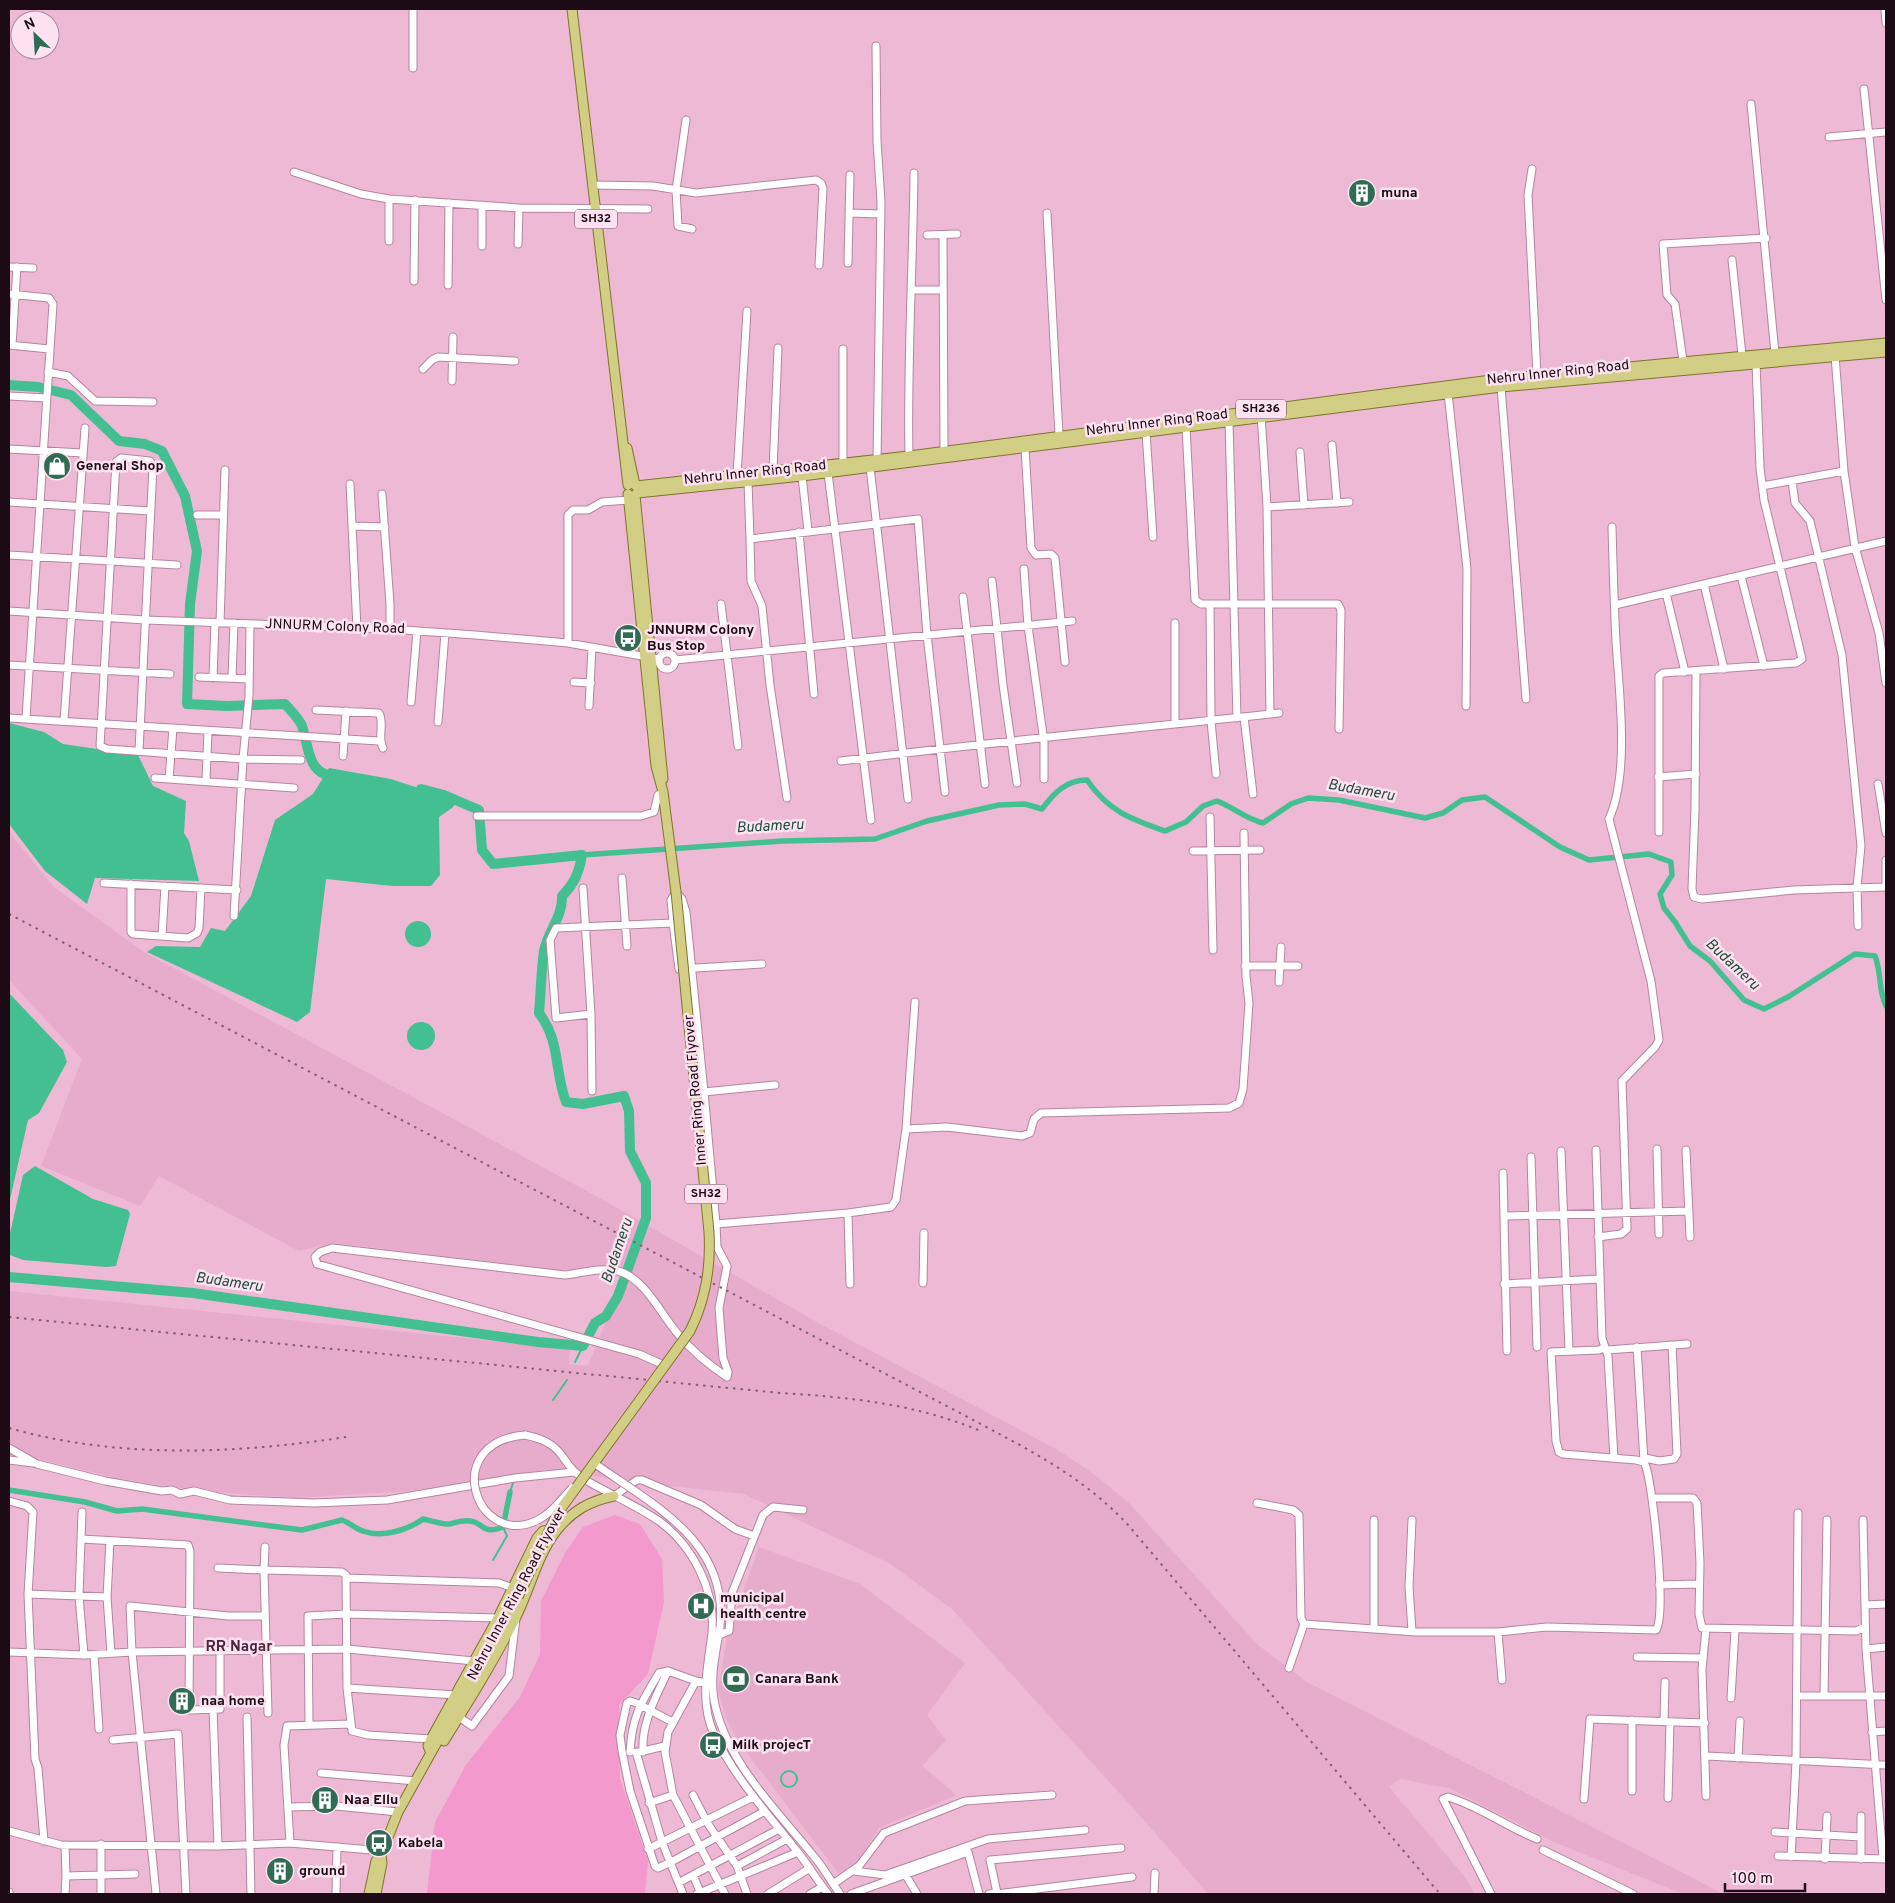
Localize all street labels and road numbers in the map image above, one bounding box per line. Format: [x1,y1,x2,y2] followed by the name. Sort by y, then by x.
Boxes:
[575,210,617,228] road number: SH32
[1486,357,1630,389] street label: Nehru Inner Ring Road
[1236,399,1286,418] road number: SH236
[1085,406,1229,440] street label: Nehru Inner Ring Road
[683,457,827,489] street label: Nehru Inner Ring Road
[265,616,405,638] street label: JNNURM Colony Road
[681,1013,711,1166] street label: Inner Ring Road Flyover
[685,1184,727,1204] road number: SH32
[464,1504,570,1683] street label: Nehru Inner Ring Road Flyover

